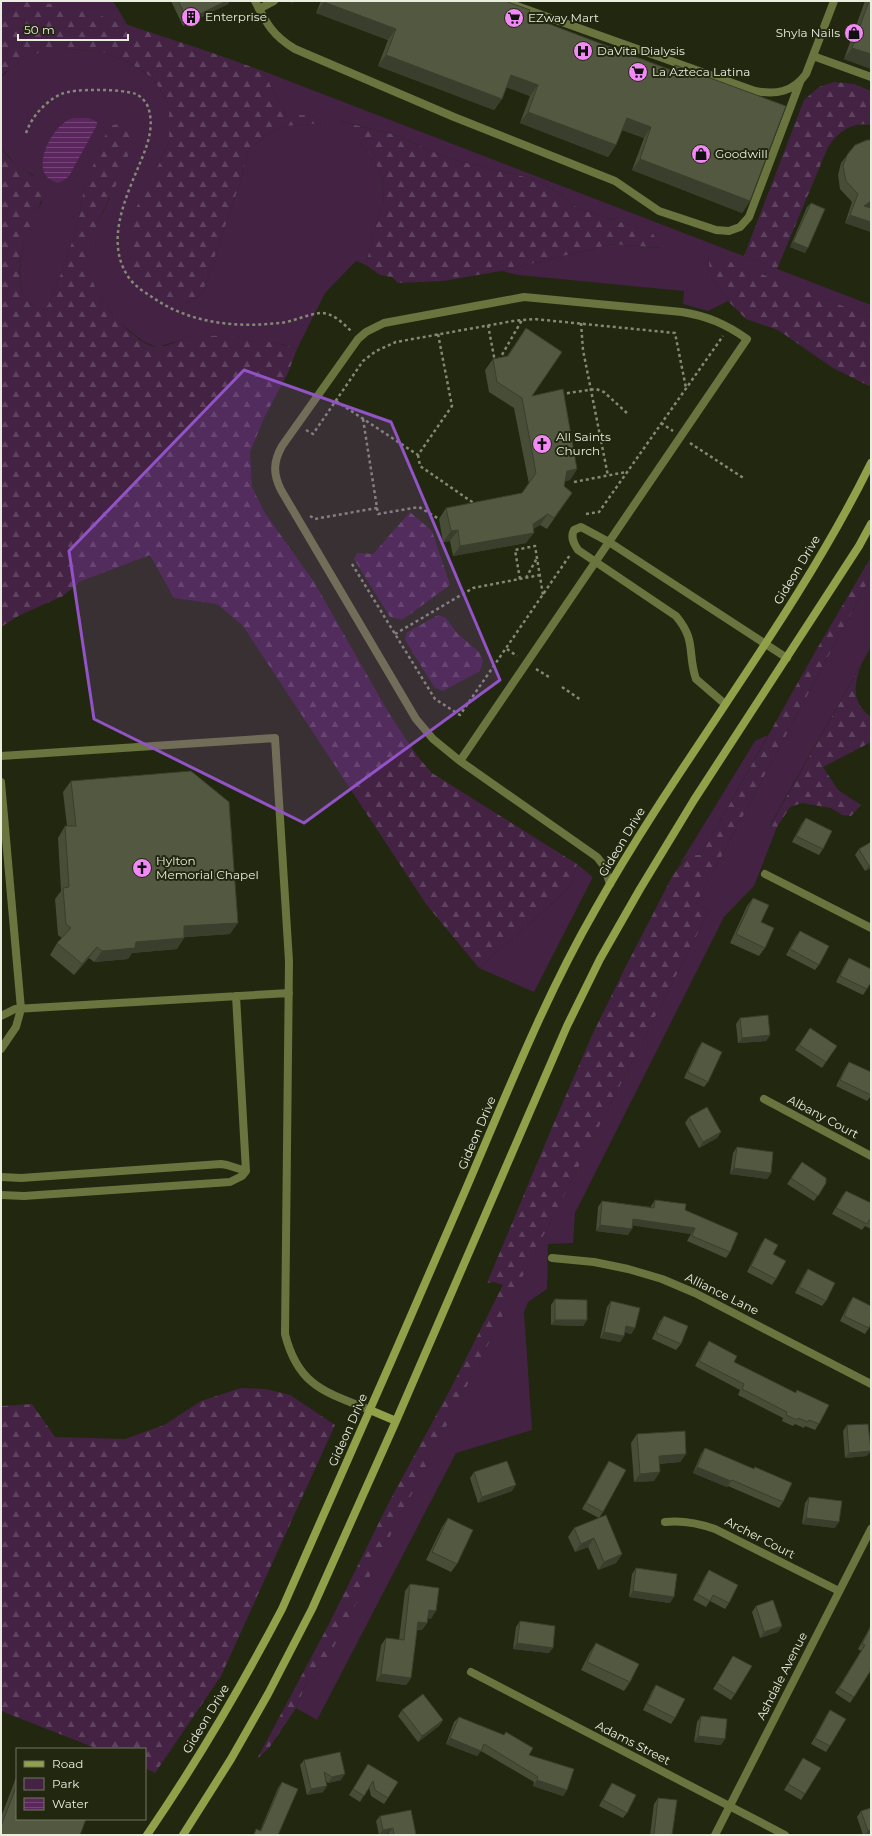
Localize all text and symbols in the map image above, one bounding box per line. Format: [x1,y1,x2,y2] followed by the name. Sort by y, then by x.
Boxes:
[180,6,202,28] building icon: Enterprise
[503,7,525,29] supermarket icon: EZway Mart
[205,9,267,24] place label: Enterprise
[528,10,599,25] place label: EZway Mart
[18,16,128,42] scale bar
[24,22,55,37] text: 50 m
[843,22,865,44] shop icon: Shyla Nails
[776,25,840,40] place label: Shyla Nails
[572,40,594,62] hospital icon: DaVita Dialysis
[597,43,685,58] place label: DaVita Dialysis
[627,61,649,83] supermarket icon: La Azteca Latina
[652,64,750,79] place label: La Azteca Latina
[690,143,712,165] shop icon: Goodwill
[715,146,768,161] place label: Goodwill
[556,429,611,458] place label: All Saints Church
[531,433,553,455] church icon: All Saints Church
[770,532,823,607] street label: Gideon Drive
[595,804,648,879] street label: Gideon Drive
[156,853,259,882] place label: Hylton Memorial Chapel
[131,857,153,879] church icon: Hylton Memorial Chapel
[785,1092,861,1142] street label: Albany Court
[454,1094,499,1172] street label: Gideon Drive
[683,1269,761,1318] street label: Alliance Lane
[325,1391,370,1469] street label: Gideon Drive
[723,1513,798,1562] street label: Archer Court
[753,1629,810,1722] street label: Ashdale Avenue
[179,1681,232,1756] street label: Gideon Drive
[593,1717,673,1768] street label: Adams Street
[16,1748,146,1820] legend
[52,1756,83,1771] text: Road
[52,1776,80,1791] text: Park
[52,1796,89,1811] text: Water

